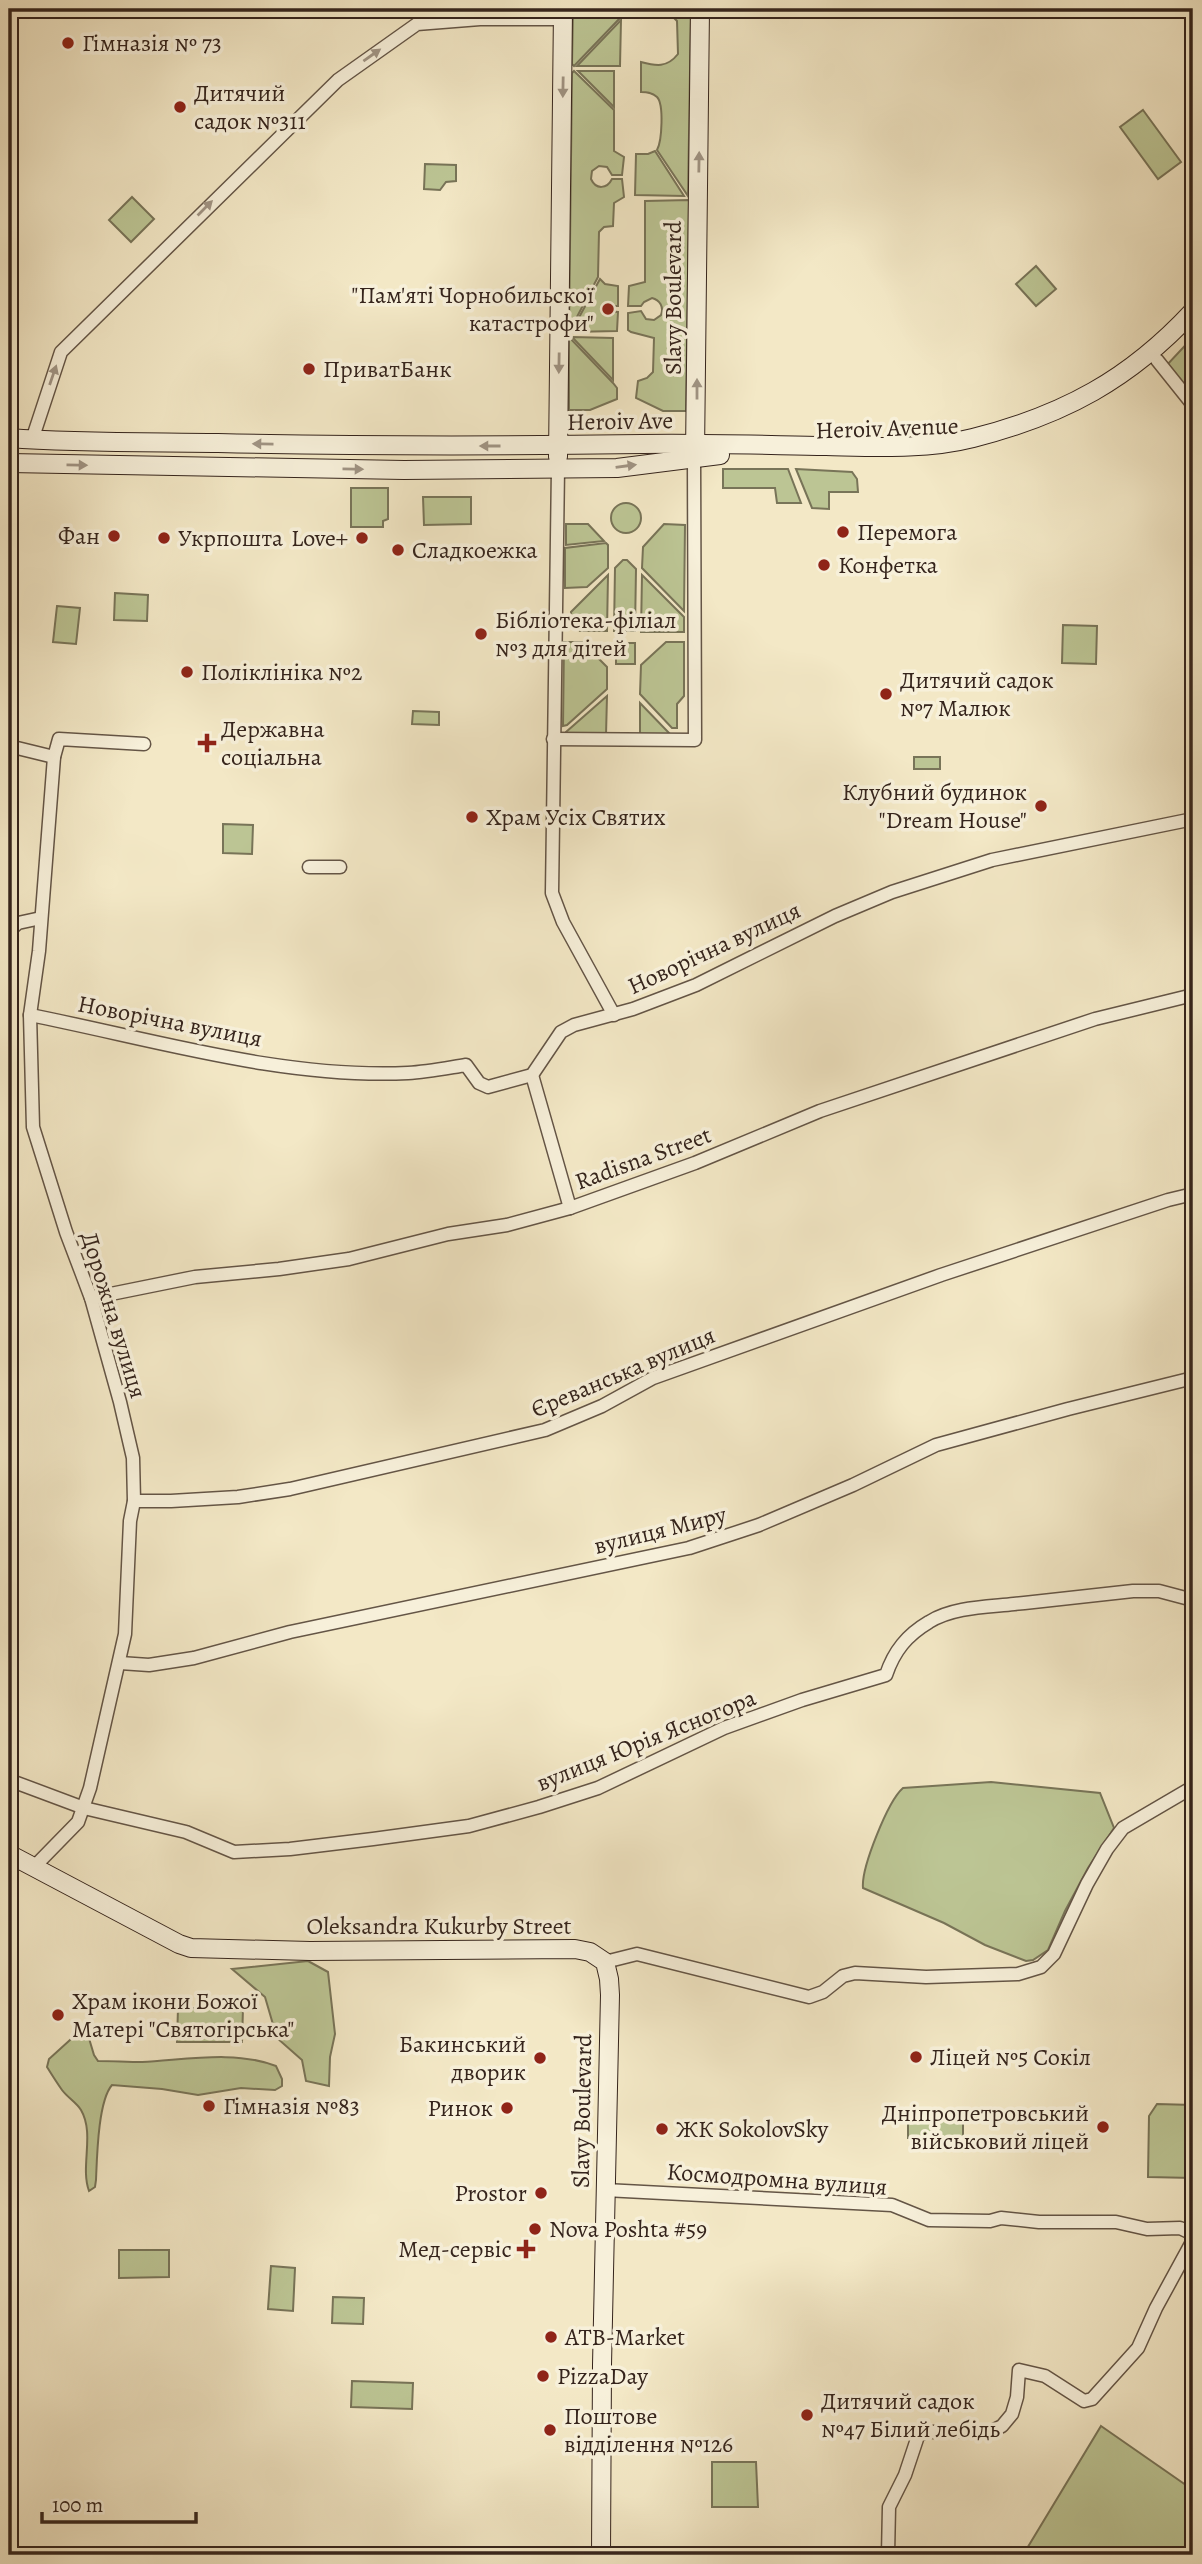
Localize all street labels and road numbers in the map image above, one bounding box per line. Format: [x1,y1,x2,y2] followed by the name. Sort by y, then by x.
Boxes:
[657,221,689,375] street label: Slavy Boulevard
[567,404,673,438] street label: Heroiv Ave
[815,410,959,446] street label: Heroiv Avenue
[622,894,806,1002] street label: Новорічна вулиця
[75,987,265,1055] street label: Новорічна вулиця
[570,1119,716,1197] street label: Radisna Street
[73,1228,155,1402] street label: Дорожна вулиця
[526,1319,720,1425] street label: Єреванська вулиця
[591,1498,730,1562] street label: вулиця Миру
[531,1681,761,1799] street label: вулиця Юрія Ясногора
[307,1910,572,1942] street label: Oleksandra Kukurby Street
[565,2034,599,2188] street label: Slavy Boulevard
[666,2155,888,2203] street label: Космодромна вулиця

